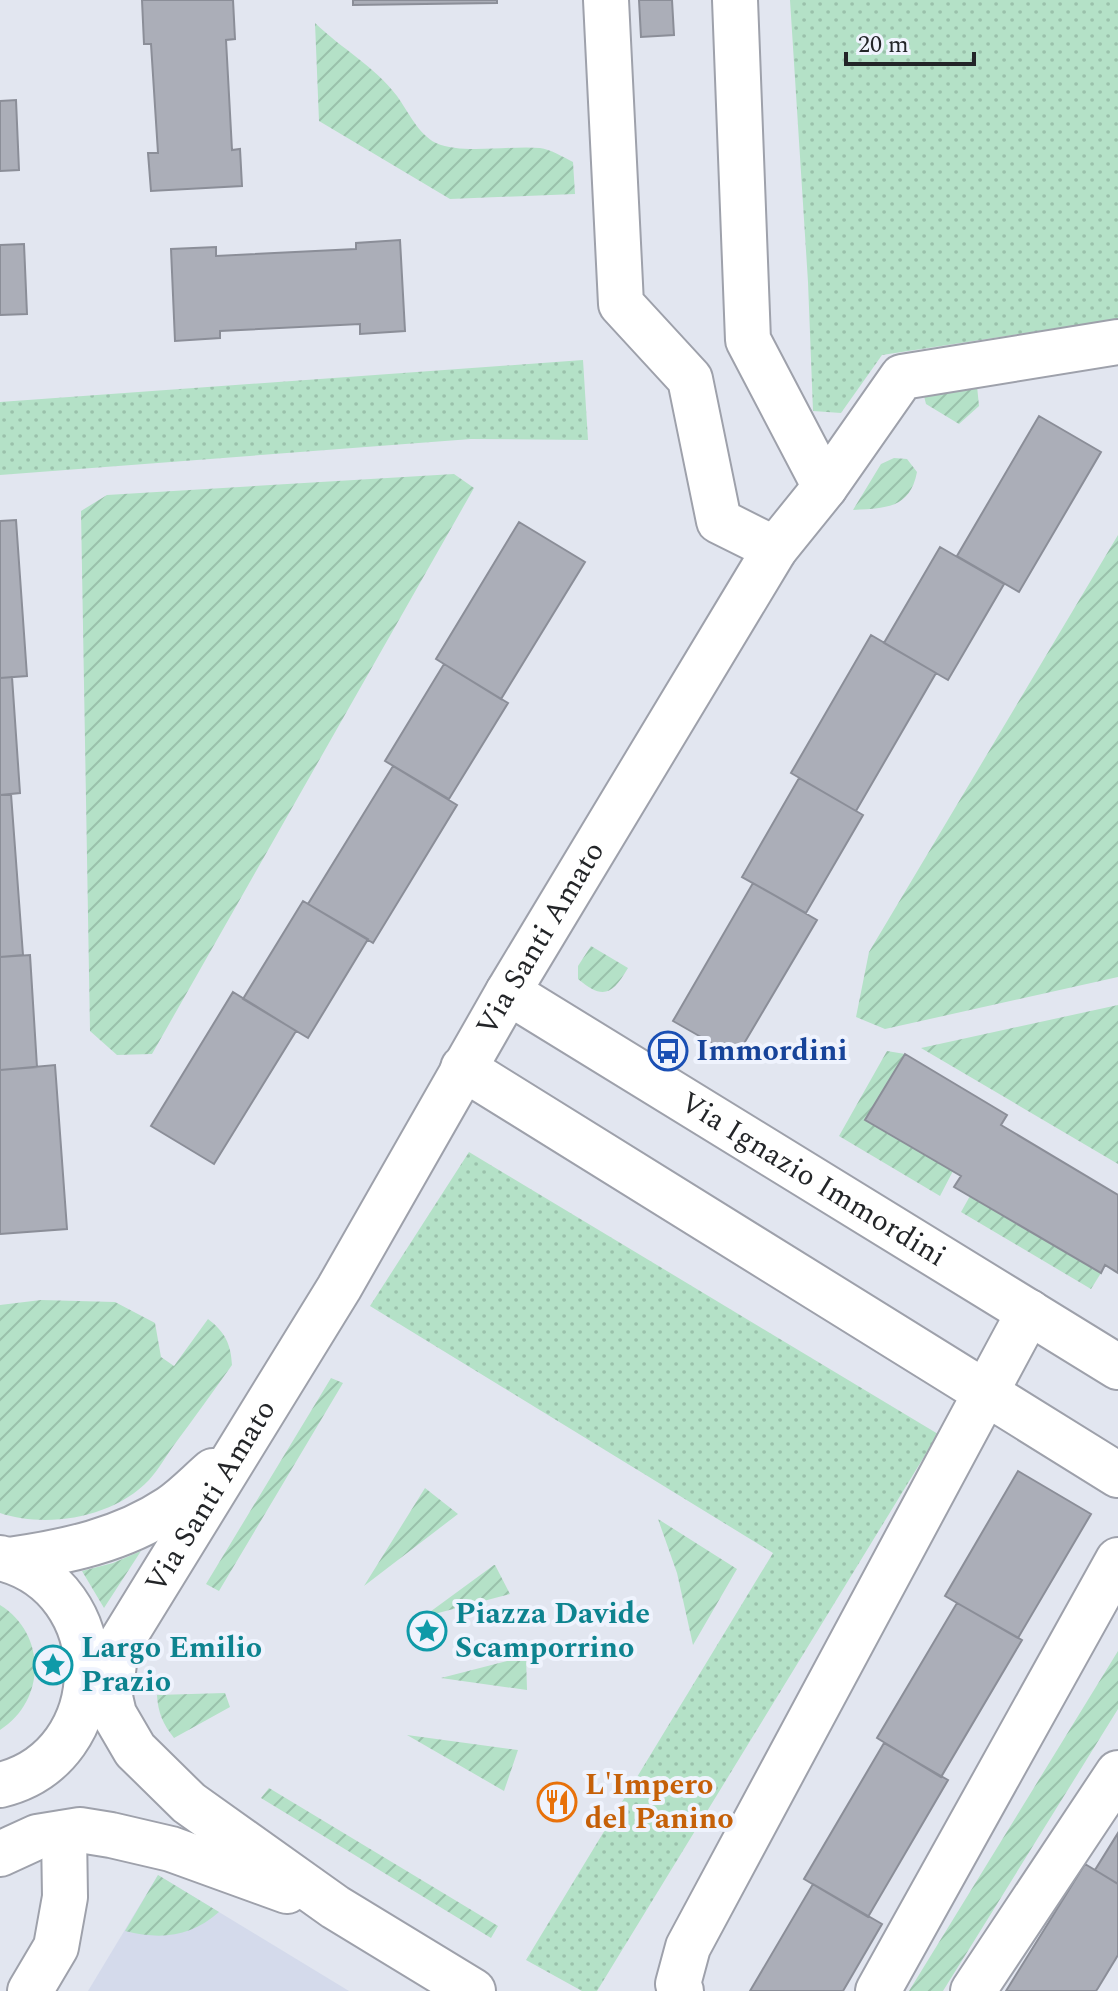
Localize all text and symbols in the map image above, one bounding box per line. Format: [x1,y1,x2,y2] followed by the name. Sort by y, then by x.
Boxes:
[846,16,974,66] scale bar
[858,27,909,63] text: 20 m
[465,833,617,1044] street label: Via Santi Amato
[696,1028,848,1074] place label: Immordini
[647,1030,689,1072] bus stop icon: Immordini
[671,1080,955,1279] street label: Via Ignazio Immordini
[134,1391,288,1602] street label: Via Santi Amato
[455,1591,650,1671] place label: Piazza Davide Scamporrino
[406,1610,448,1652] place icon: Piazza Davide Scamporrino
[81,1625,262,1705] place label: Largo Emilio Prazio
[32,1644,74,1686] place icon: Largo Emilio Prazio
[585,1762,734,1842] place label: L'Impero del Panino
[536,1781,578,1823] restaurant icon: L'Impero del Panino

